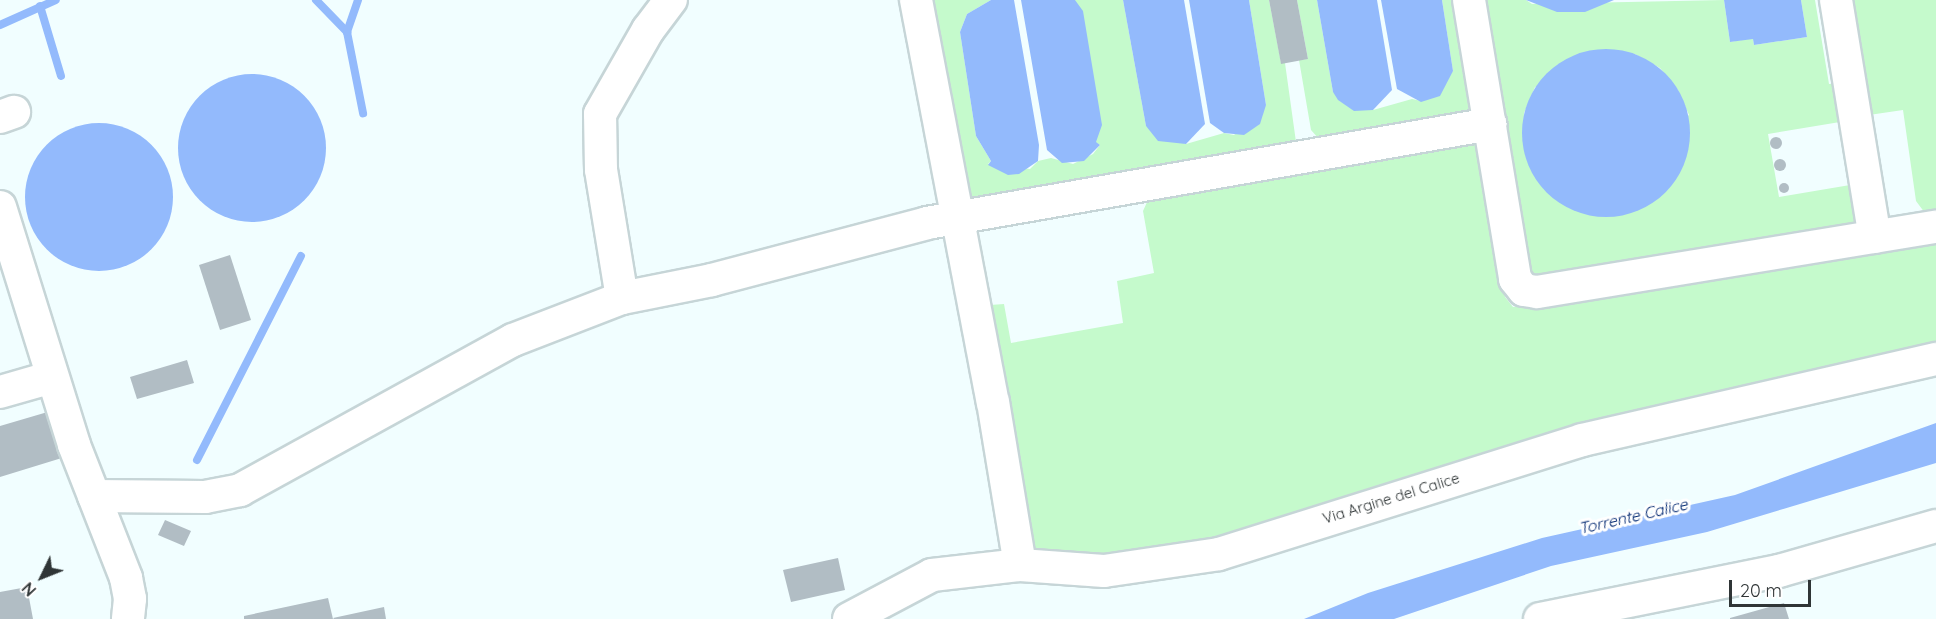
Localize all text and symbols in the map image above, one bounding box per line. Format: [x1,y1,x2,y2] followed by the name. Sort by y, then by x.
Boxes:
[1320,469,1462,527] street label: Via Argine del Calice
[1577,494,1689,538] water label: Torrente Calice
[12,547,72,607] north arrow
[1732,568,1814,606] scale bar
[18,578,40,600] text: N
[1740,579,1782,602] text: 20 m

